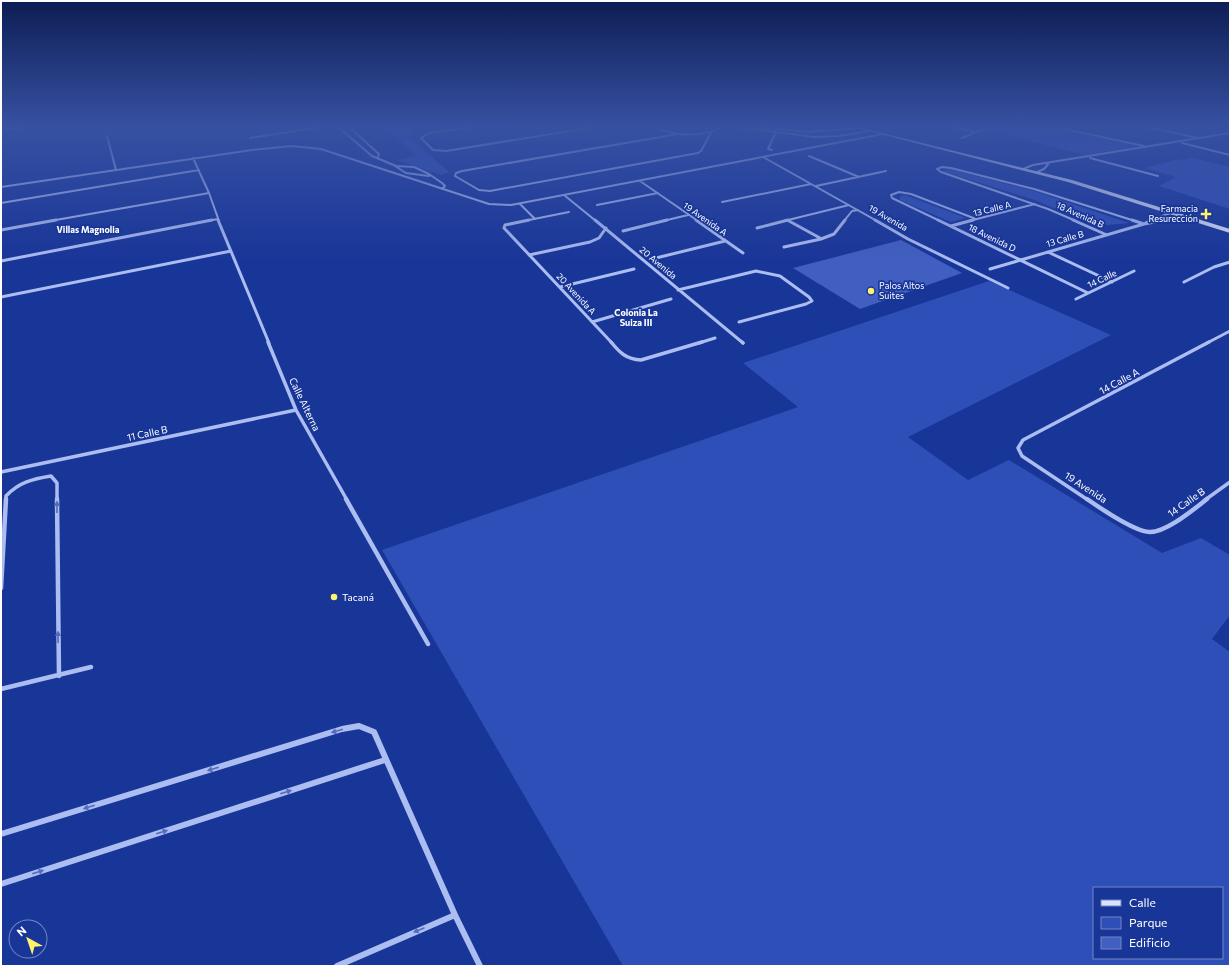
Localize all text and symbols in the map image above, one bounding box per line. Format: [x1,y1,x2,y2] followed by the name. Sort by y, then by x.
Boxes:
[972,198,1012,219] street label: 13 Calle A
[681,199,730,238] street label: 19 Avenida A
[1055,199,1106,230] street label: 18 Avenida B
[867,202,910,233] street label: 19 Avenida
[1148,203,1198,224] place label: Farmacia Resurección
[1201,209,1211,219] marker: Farmacia Resurección
[967,221,1018,254] street label: 18 Avenida D
[56,224,120,235] district label: Villas Magnolia
[1045,228,1085,249] street label: 13 Calle B
[638,244,679,281] street label: 20 Avenida
[1085,267,1118,290] street label: 14 Calle
[554,271,598,317] street label: 20 Avenida A
[879,280,924,301] place label: Palos Altos Suites
[866,286,876,296] marker: Palos Altos Suites
[614,307,658,328] district label: Colonia La Suiza III
[1097,365,1141,396] street label: 14 Calle A
[287,375,323,433] street label: Calle Alterna
[126,423,169,443] street label: 11 Calle B
[1062,469,1110,505] street label: 19 Avenida
[1165,484,1207,519] street label: 14 Calle B
[54,500,60,513] one-way arrow
[342,591,374,603] place label: Tacaná
[329,592,339,602] marker: Tacaná
[55,630,61,643] one-way arrow
[331,728,343,734] one-way arrow
[206,766,218,772] one-way arrow
[280,789,292,795] one-way arrow
[82,804,94,810] one-way arrow
[156,829,168,835] one-way arrow
[32,868,44,874] one-way arrow
[1093,887,1223,959] legend
[1129,895,1156,909] text: Calle
[1129,915,1167,929] text: Parque
[8,919,48,959] north arrow
[14,923,29,939] text: N
[412,928,424,934] one-way arrow
[1129,935,1170,949] text: Edificio

